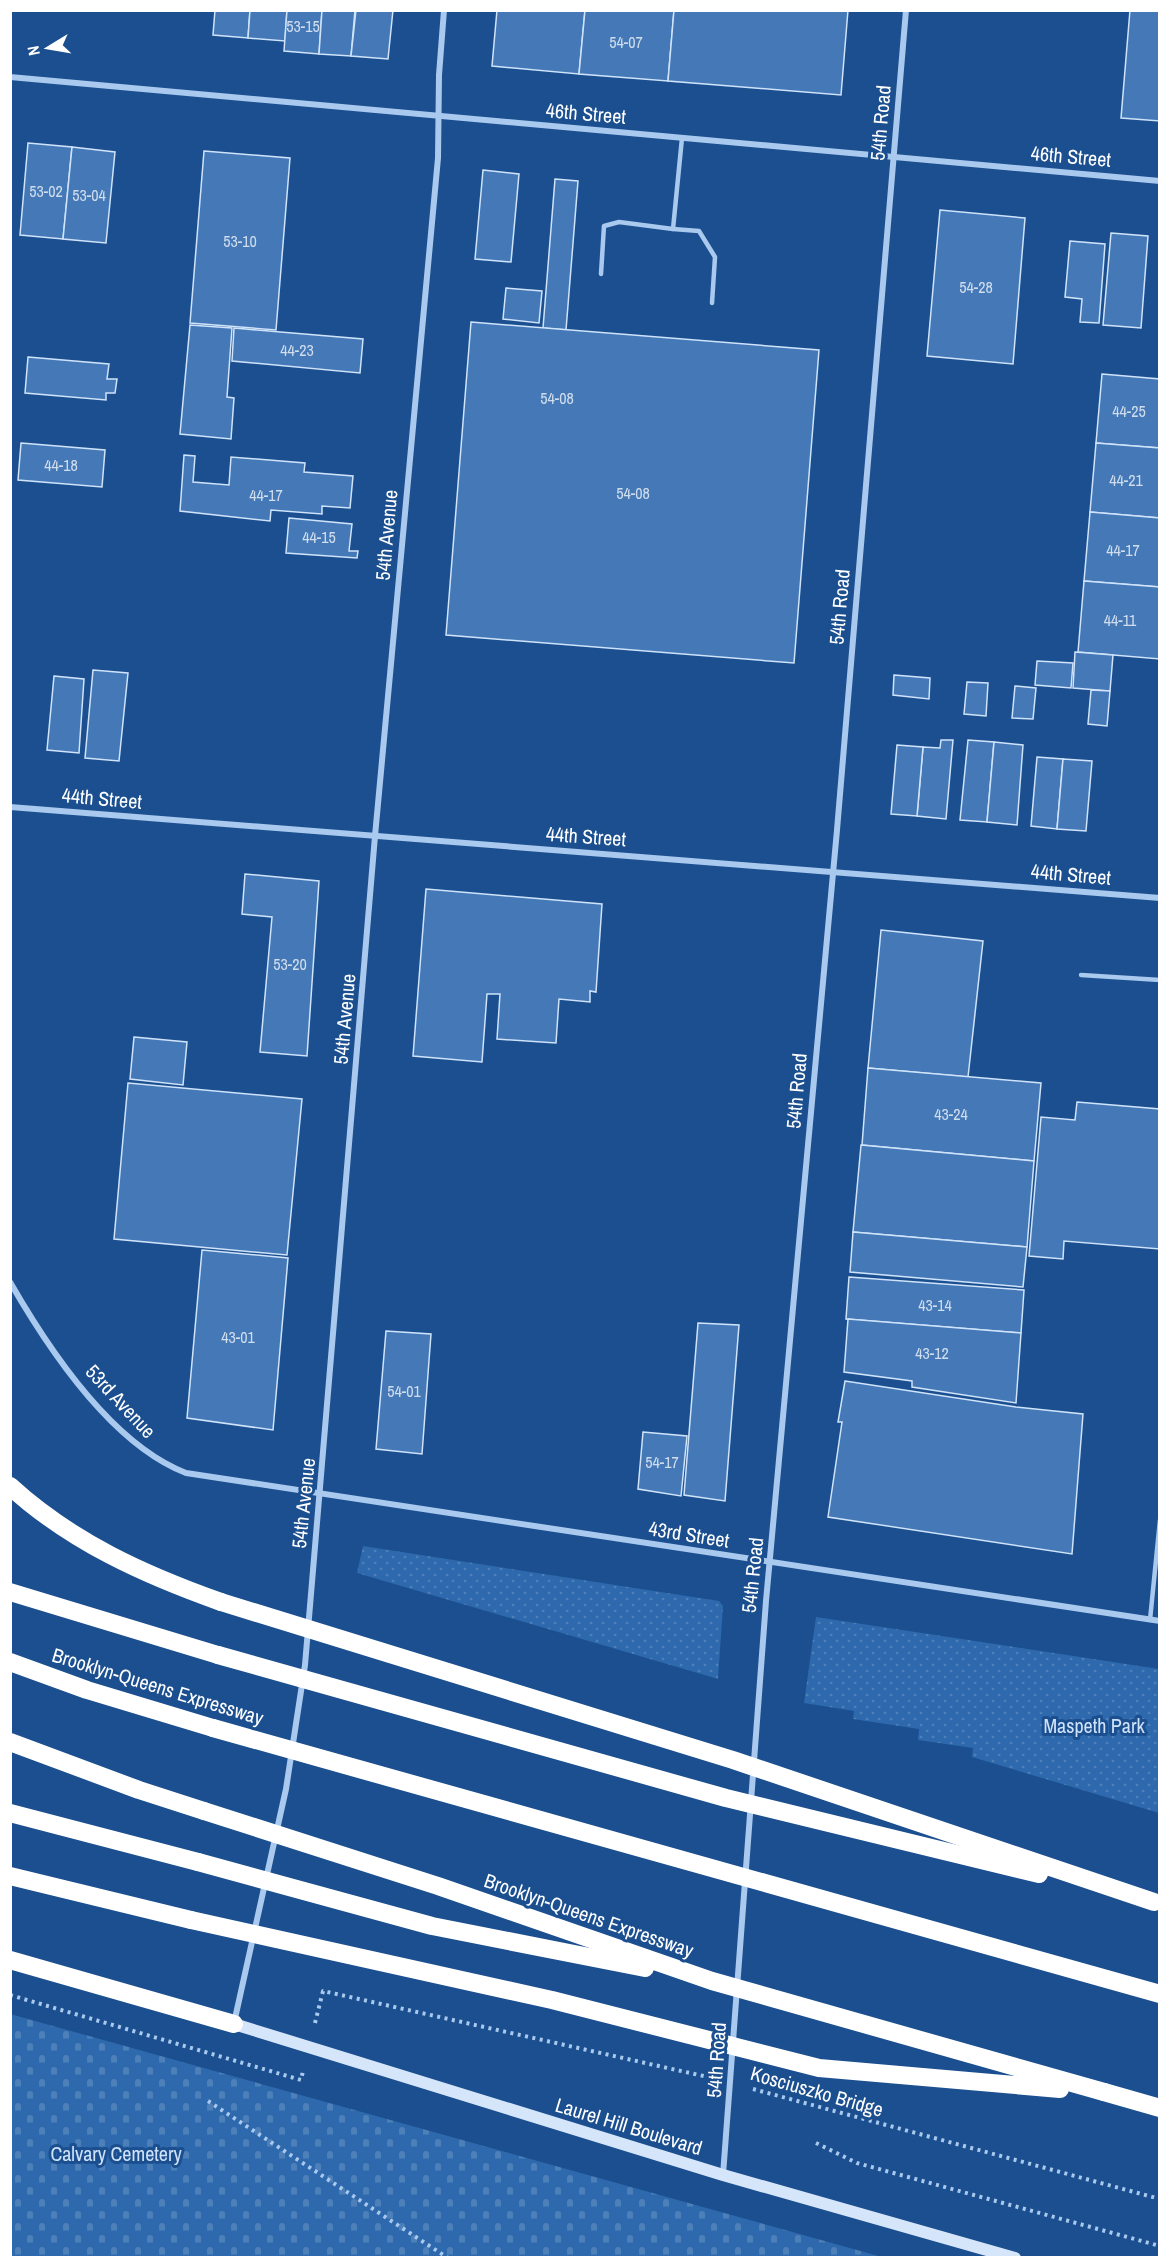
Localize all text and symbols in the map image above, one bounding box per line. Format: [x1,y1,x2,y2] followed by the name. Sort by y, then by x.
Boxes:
[286,15,320,37] house number: 53-15
[18,18,78,78] north arrow
[609,31,643,53] house number: 54-07
[22,44,45,58] text: N
[863,84,897,162] street label: 54th Road
[545,96,628,130] street label: 46th Street
[1030,139,1113,173] street label: 46th Street
[29,180,63,202] house number: 53-02
[72,184,106,206] house number: 53-04
[223,230,257,252] house number: 53-10
[959,276,993,298] house number: 54-28
[280,339,314,361] house number: 44-23
[540,387,574,409] house number: 54-08
[1112,400,1146,422] house number: 44-25
[44,454,78,476] house number: 44-18
[1109,469,1143,491] house number: 44-21
[616,482,650,504] house number: 54-08
[249,484,283,506] house number: 44-17
[369,489,403,581] street label: 54th Avenue
[302,526,336,548] house number: 44-15
[1106,539,1140,561] house number: 44-17
[822,568,856,646] street label: 54th Road
[1104,609,1137,631] house number: 44-11
[61,781,144,815] street label: 44th Street
[545,820,627,852] street label: 44th Street
[1030,857,1113,891] street label: 44th Street
[273,953,307,975] house number: 53-20
[327,973,361,1065] street label: 54th Avenue
[779,1052,813,1130] street label: 54th Road
[934,1103,968,1125] house number: 43-24
[918,1294,952,1316] house number: 43-14
[221,1326,255,1348] house number: 43-01
[915,1342,949,1364] house number: 43-12
[80,1358,162,1444] street label: 53rd Avenue
[387,1380,421,1402] house number: 54-01
[645,1451,679,1473] house number: 54-17
[285,1456,321,1550] street label: 54th Avenue
[647,1514,732,1554] street label: 43rd Street
[735,1536,769,1614] street label: 54th Road
[49,1641,268,1731] street label: Brooklyn-Queens Expressway
[1043,1712,1145,1739] park label: Maspeth Park
[481,1866,698,1964] street label: Brooklyn-Queens Expressway
[700,2021,732,2099] street label: 54th Road
[748,2059,886,2123] street label: Kosciuszko Bridge
[552,2091,706,2161] street label: Laurel Hill Boulevard
[50,2140,182,2167] park label: Calvary Cemetery

